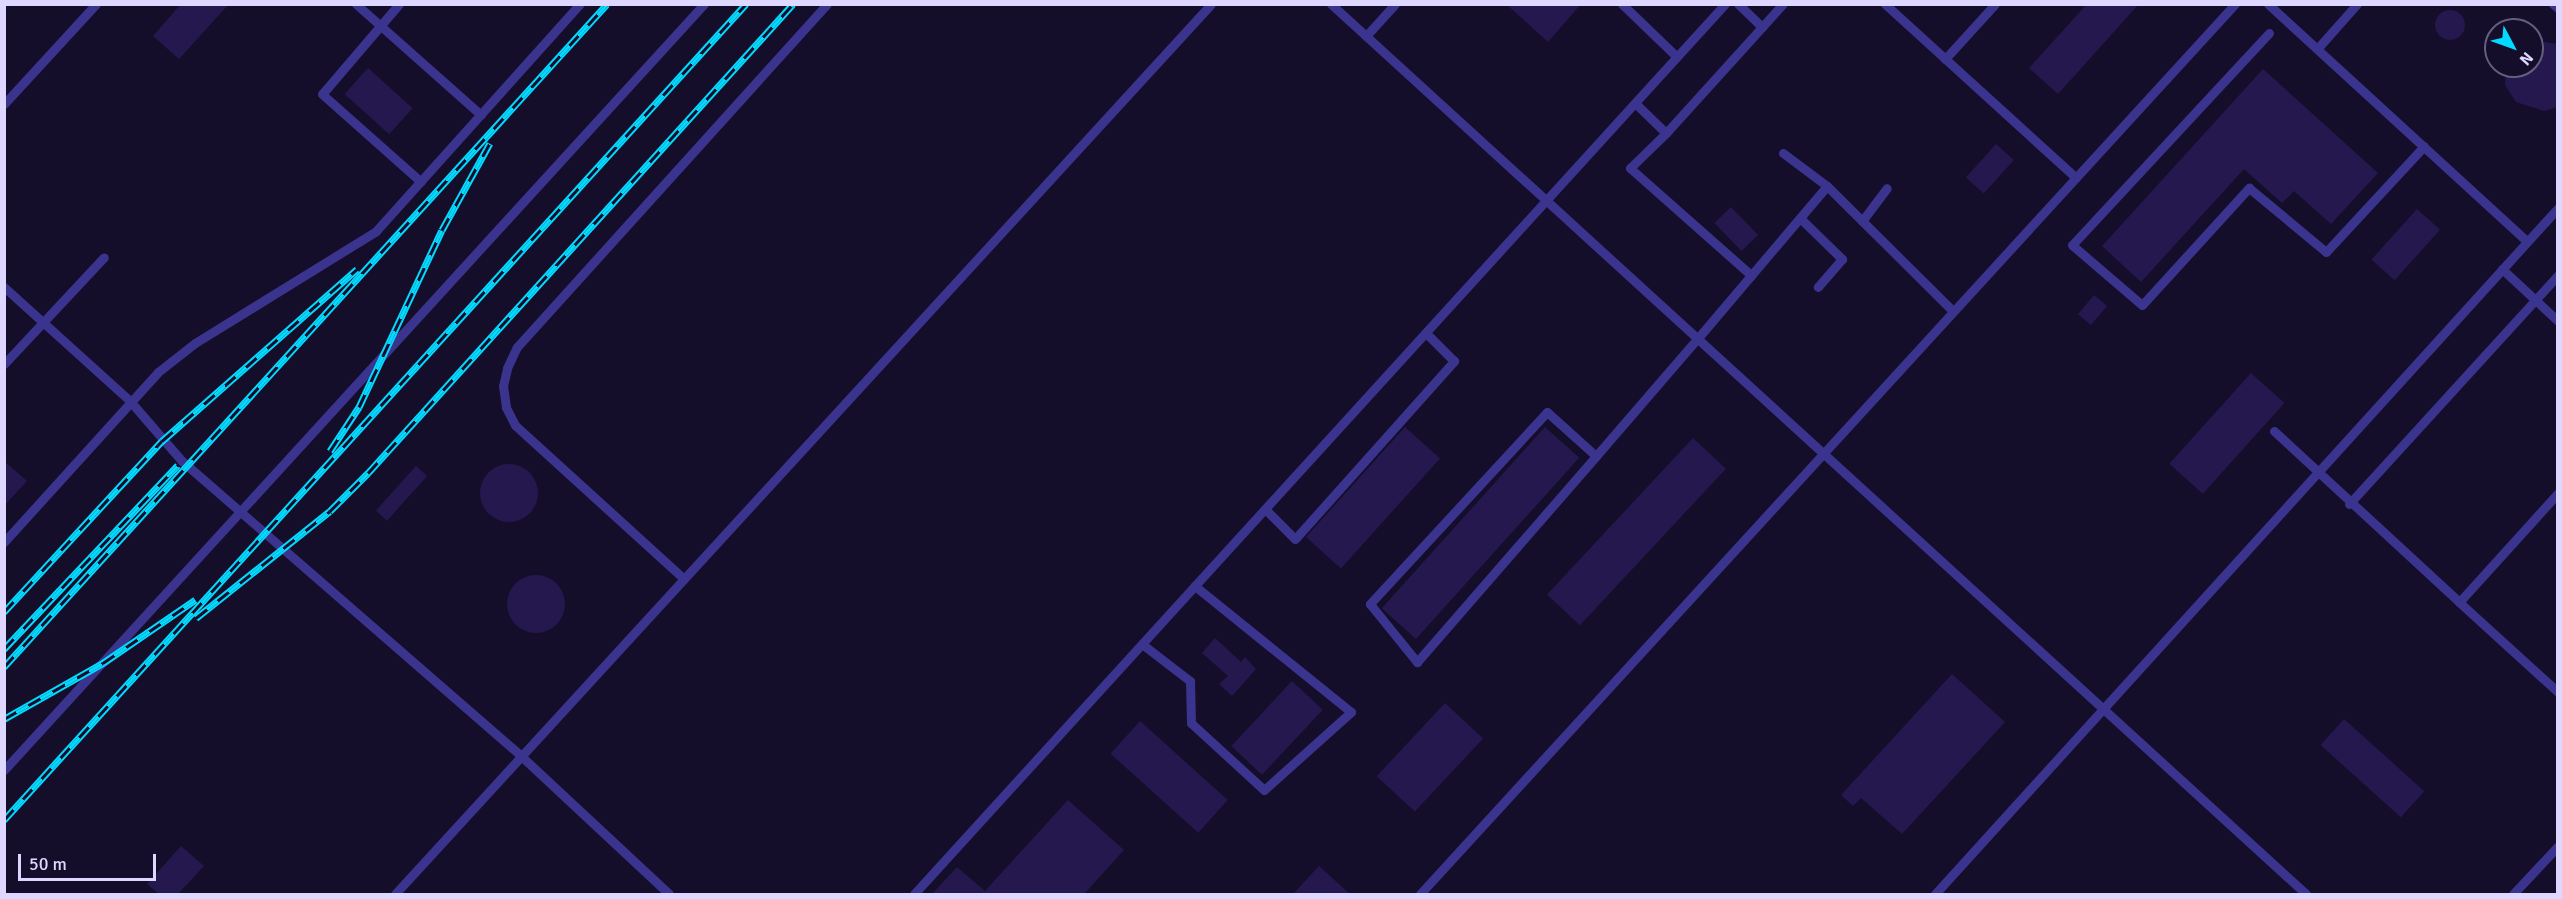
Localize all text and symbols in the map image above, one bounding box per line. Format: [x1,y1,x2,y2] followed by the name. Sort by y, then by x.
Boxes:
[2484,18,2544,78] north arrow
[2515,48,2537,69] text: N
[21,842,159,880] scale bar
[29,853,67,875] text: 50 m

